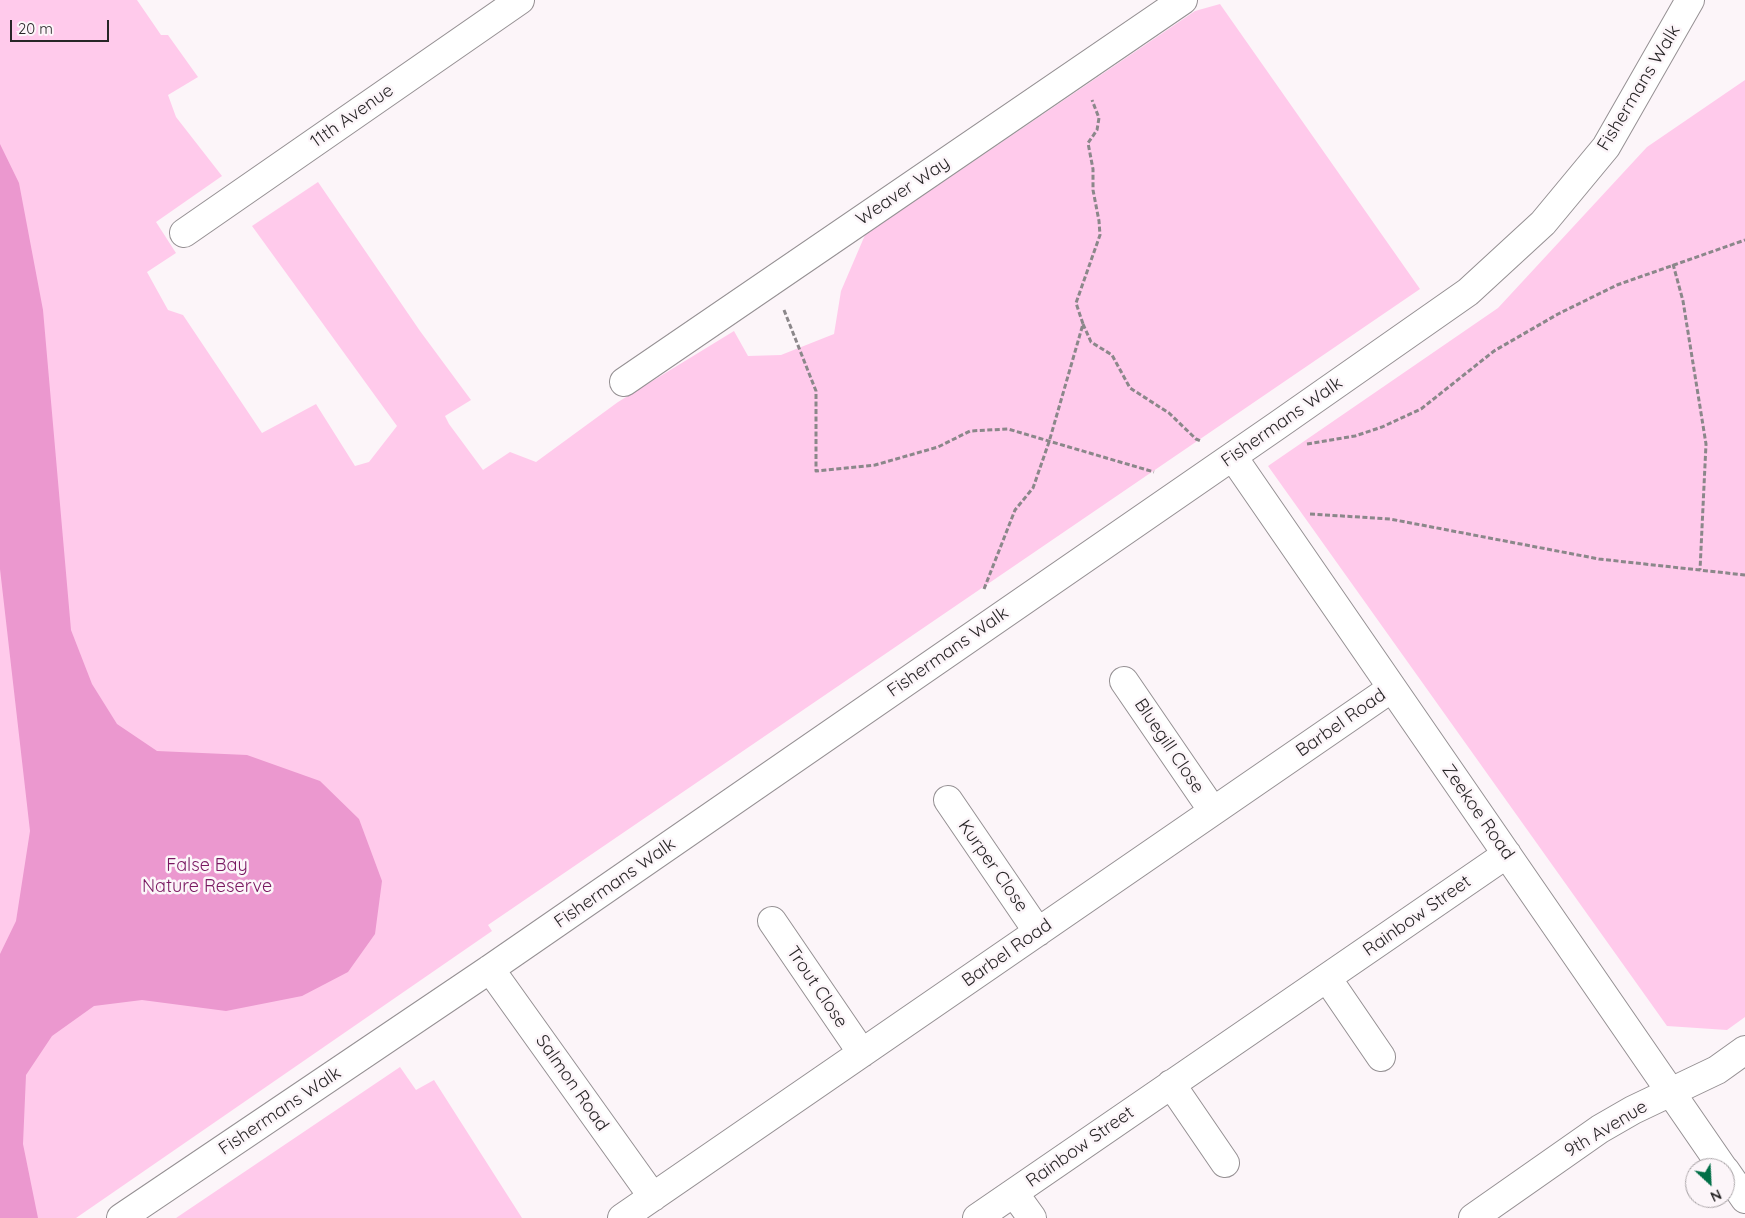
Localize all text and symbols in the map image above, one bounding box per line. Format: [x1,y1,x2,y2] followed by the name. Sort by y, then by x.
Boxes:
[12,10,111,42] scale bar
[18,19,53,38] text: 20 m
[1593,21,1685,155] street label: Fishermans Walk
[306,80,398,152] street label: 11th Avenue
[852,152,954,230] street label: Weaver Way
[1217,372,1347,472] street label: Fishermans Walk
[883,602,1013,702] street label: Fishermans Walk
[1292,684,1390,762] street label: Barbel Road
[1129,695,1209,797] street label: Bluegill Close
[1437,760,1519,864] street label: Zeekoe Road
[953,816,1033,916] street label: Kurper Close
[550,833,680,933] street label: Fishermans Walk
[142,855,272,898] park label: False Bay Nature Reserve
[1359,871,1475,961] street label: Rainbow Street
[958,914,1056,992] street label: Barbel Road
[782,942,852,1032] street label: Trout Close
[531,1031,613,1135] street label: Salmon Road
[215,1062,345,1160] street label: Fishermans Walk
[1561,1096,1651,1162] street label: 9th Avenue
[1022,1102,1138,1192] street label: Rainbow Street
[1685,1158,1735,1208] north arrow
[1707,1185,1724,1206] text: N

